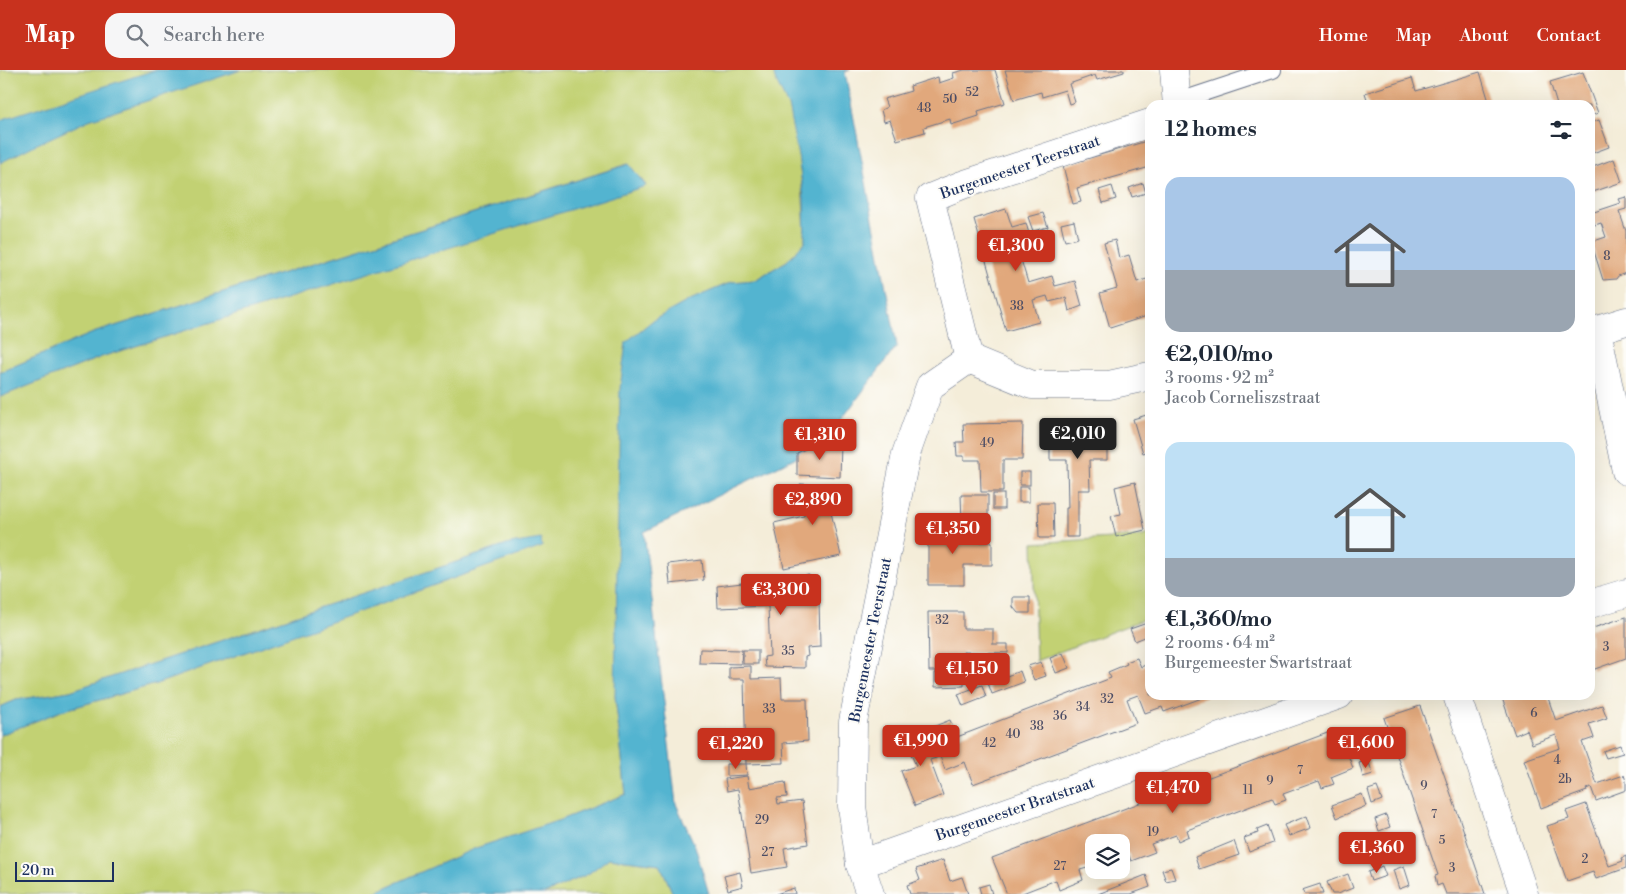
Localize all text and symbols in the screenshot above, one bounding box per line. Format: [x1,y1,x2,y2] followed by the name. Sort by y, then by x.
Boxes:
[105,13,455,58] search box
[25,20,75,50] text: Map
[123,21,151,49] icon: search
[163,23,265,47] text: Search here
[1319,24,1368,47] text: Home
[1396,24,1432,47] text: Map
[1460,24,1509,47] text: About
[1537,24,1601,47] text: Contact
[965,85,979,100] house number: 52
[943,92,957,107] house number: 50
[917,101,931,116] house number: 48
[1547,116,1575,144] icon: filters
[1165,117,1257,143] text: 12 homes
[937,131,1103,204] street label: Burgemeester Teerstraat
[1325,210,1415,300] icon: home
[975,230,1057,272] pin: €1,300
[988,236,1044,256] text: €1,300
[1603,249,1611,264] house number: 8
[1010,299,1024,314] house number: 38
[1165,342,1273,368] text: €2,010/mo
[1165,368,1274,388] text: 3 rooms · 92 m²
[1165,388,1320,408] text: Jacob Corneliszstraat
[779,418,861,461] pin: €1,310
[1037,418,1119,460] pin: €2,010
[1050,424,1106,444] text: €2,010
[794,425,846,445] text: €1,310
[980,436,994,451] house number: 49
[1325,475,1415,565] icon: home
[772,484,854,526] pin: €2,890
[784,490,842,510] text: €2,890
[912,512,994,555] pin: €1,350
[926,519,980,539] text: €1,350
[845,555,896,725] street label: Burgemeester Teerstraat
[740,574,822,616] pin: €3,300
[752,580,810,600] text: €3,300
[1165,607,1272,633] text: €1,360/mo
[935,613,949,628] house number: 32
[1165,633,1275,653] text: 2 rooms · 64 m²
[1603,640,1610,655] house number: 3
[781,644,795,659] house number: 35
[931,652,1013,695] pin: €1,150
[1165,653,1352,673] text: Burgemeester Swartstraat
[946,659,998,679] text: €1,150
[1100,692,1114,707] house number: 32
[1076,700,1090,715] house number: 34
[762,702,776,717] house number: 33
[1530,706,1538,721] house number: 6
[1053,709,1067,724] house number: 36
[1030,719,1044,734] house number: 38
[880,724,962,767] pin: €1,990
[1325,726,1407,769] pin: €1,600
[1005,727,1021,742] house number: 40
[695,728,777,770] pin: €1,220
[893,731,949,751] text: €1,990
[1338,733,1394,753] text: €1,600
[709,734,763,754] text: €1,220
[982,736,996,751] house number: 42
[1553,753,1561,768] house number: 4
[1297,763,1303,778] house number: 7
[1132,772,1214,814] pin: €1,470
[1558,772,1572,787] house number: 2b
[932,773,1098,846] street label: Burgemeester Bratstraat
[1266,774,1274,789] house number: 9
[1146,778,1200,798] text: €1,470
[1420,779,1428,794] house number: 9
[1243,783,1254,798] house number: 11
[1431,807,1437,822] house number: 7
[755,813,769,828] house number: 29
[1147,825,1159,840] house number: 19
[1336,832,1418,874] pin: €1,360
[1439,833,1446,848] house number: 5
[1085,834,1130,879] map controls
[1085,834,1130,879] button: layers
[1350,838,1404,858] text: €1,360
[762,845,774,860] house number: 27
[1582,852,1589,867] house number: 2
[15,859,114,882] scale bar
[1054,859,1066,874] house number: 27
[1449,861,1456,876] house number: 3
[22,862,54,880] text: 20 m

